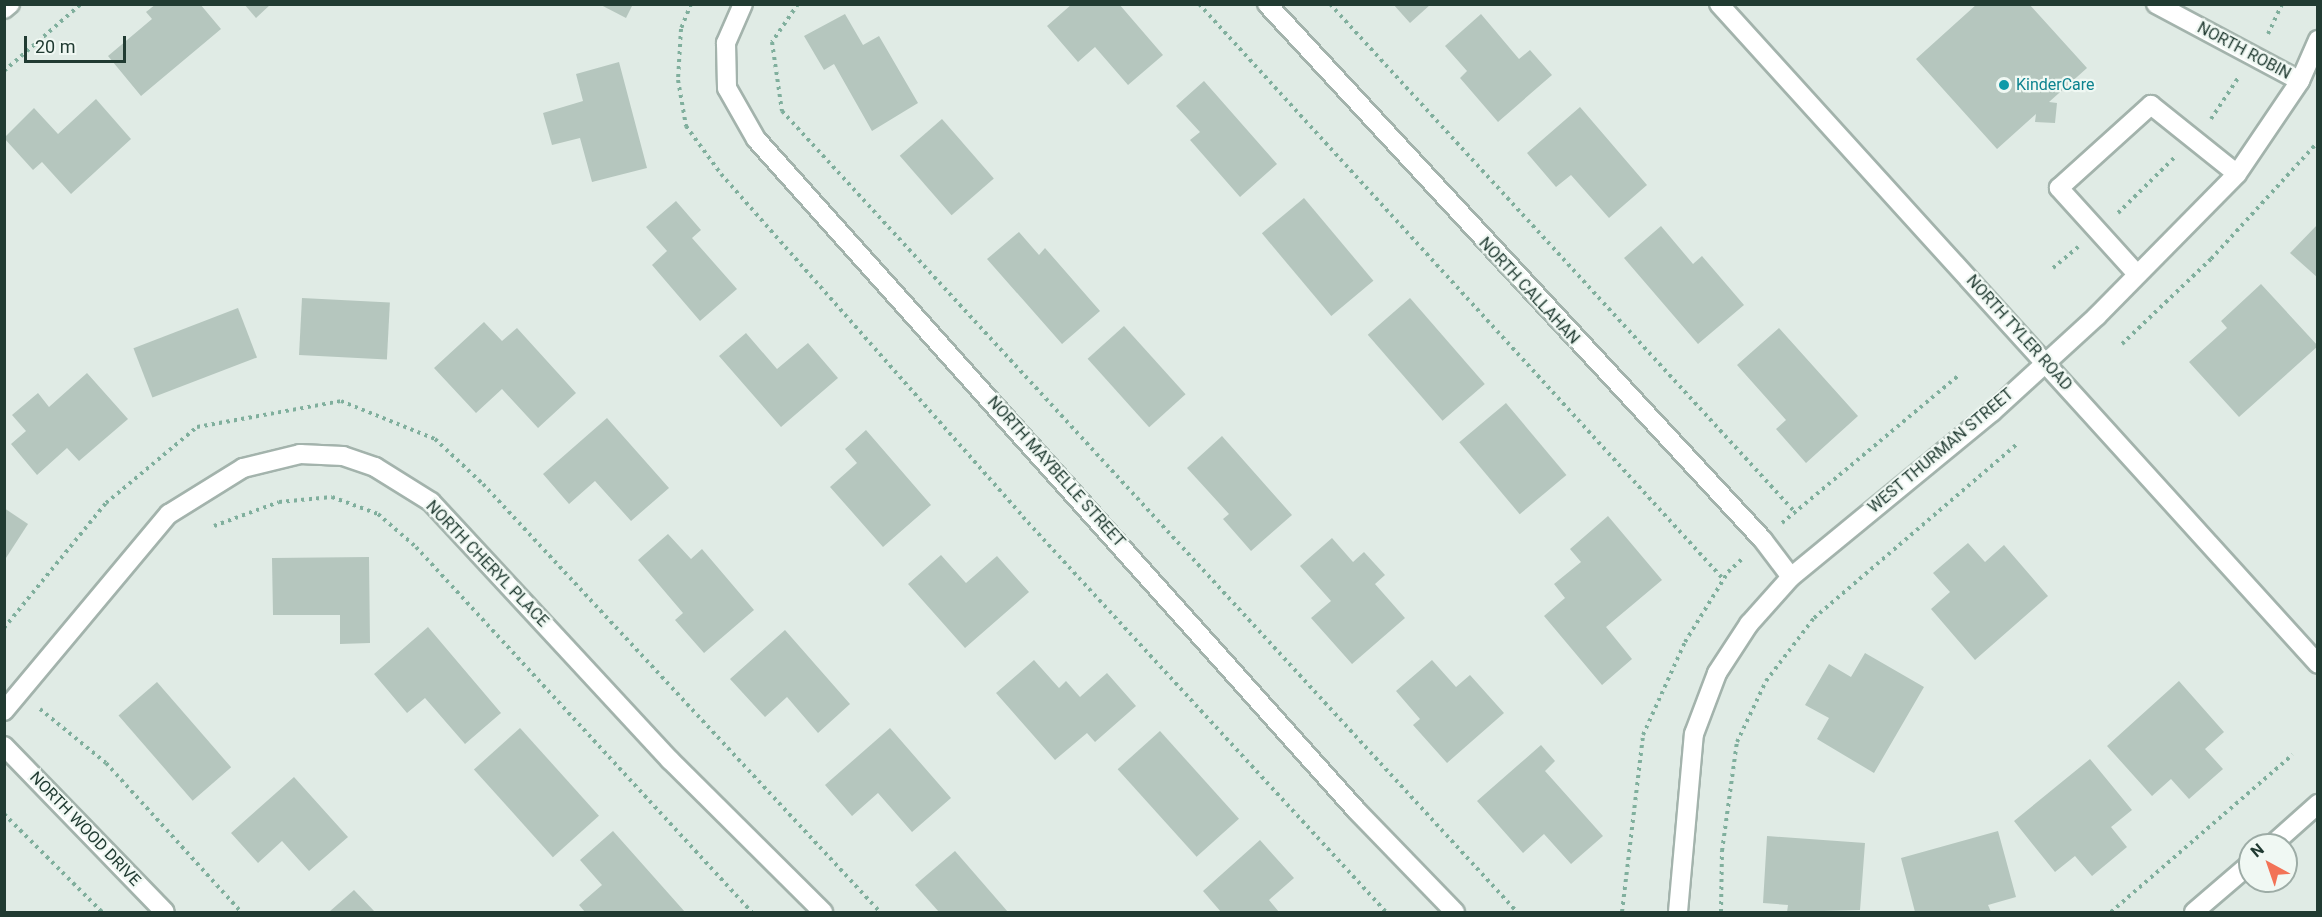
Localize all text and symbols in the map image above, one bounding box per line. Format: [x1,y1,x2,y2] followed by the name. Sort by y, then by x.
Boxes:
[2194,18,2294,84] street label: NORTH ROBIN
[27,24,129,62] scale bar
[35,36,75,57] text: 20 m
[2016,75,2095,95] place label: KinderCare
[1997,78,2011,92] marker: KinderCare
[1475,234,1583,348] street label: NORTH CALLAHAN
[1962,271,2076,395] street label: NORTH TYLER ROAD
[1864,384,2018,518] street label: WEST THURMAN STREET
[983,393,1129,551] street label: NORTH MAYBELLE STREET
[422,497,552,631] street label: NORTH CHERYL PLACE
[26,768,144,890] street label: NORTH WOOD DRIVE
[2238,833,2298,893] north arrow
[2247,839,2268,861] text: N

